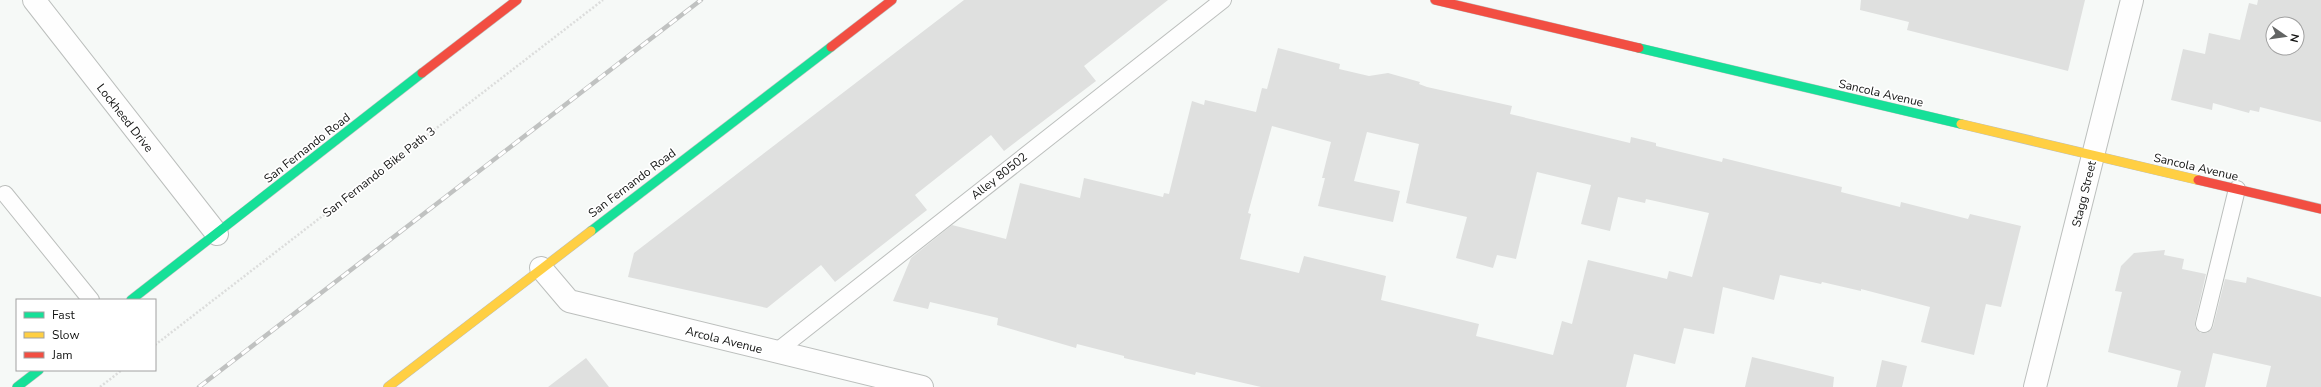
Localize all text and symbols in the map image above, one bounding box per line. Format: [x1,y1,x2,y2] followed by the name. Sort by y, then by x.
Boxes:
[2265,16,2305,56] north arrow
[2286,32,2302,44] text: N
[1837,75,1925,111] street label: Sancola Avenue
[93,80,157,156] street label: Lockheed Drive
[261,109,353,187] street label: San Fernando Road
[319,123,439,221] street label: San Fernando Bike Path 3
[585,145,679,221] street label: San Fernando Road
[968,149,1030,203] street label: Alley 80502
[2152,149,2240,185] street label: Sancola Avenue
[2068,158,2100,229] street label: Stagg Street
[16,299,156,371] legend
[52,307,75,323] text: Fast
[684,323,764,357] street label: Arcola Avenue
[52,327,80,343] text: Slow
[51,347,73,363] text: Jam

